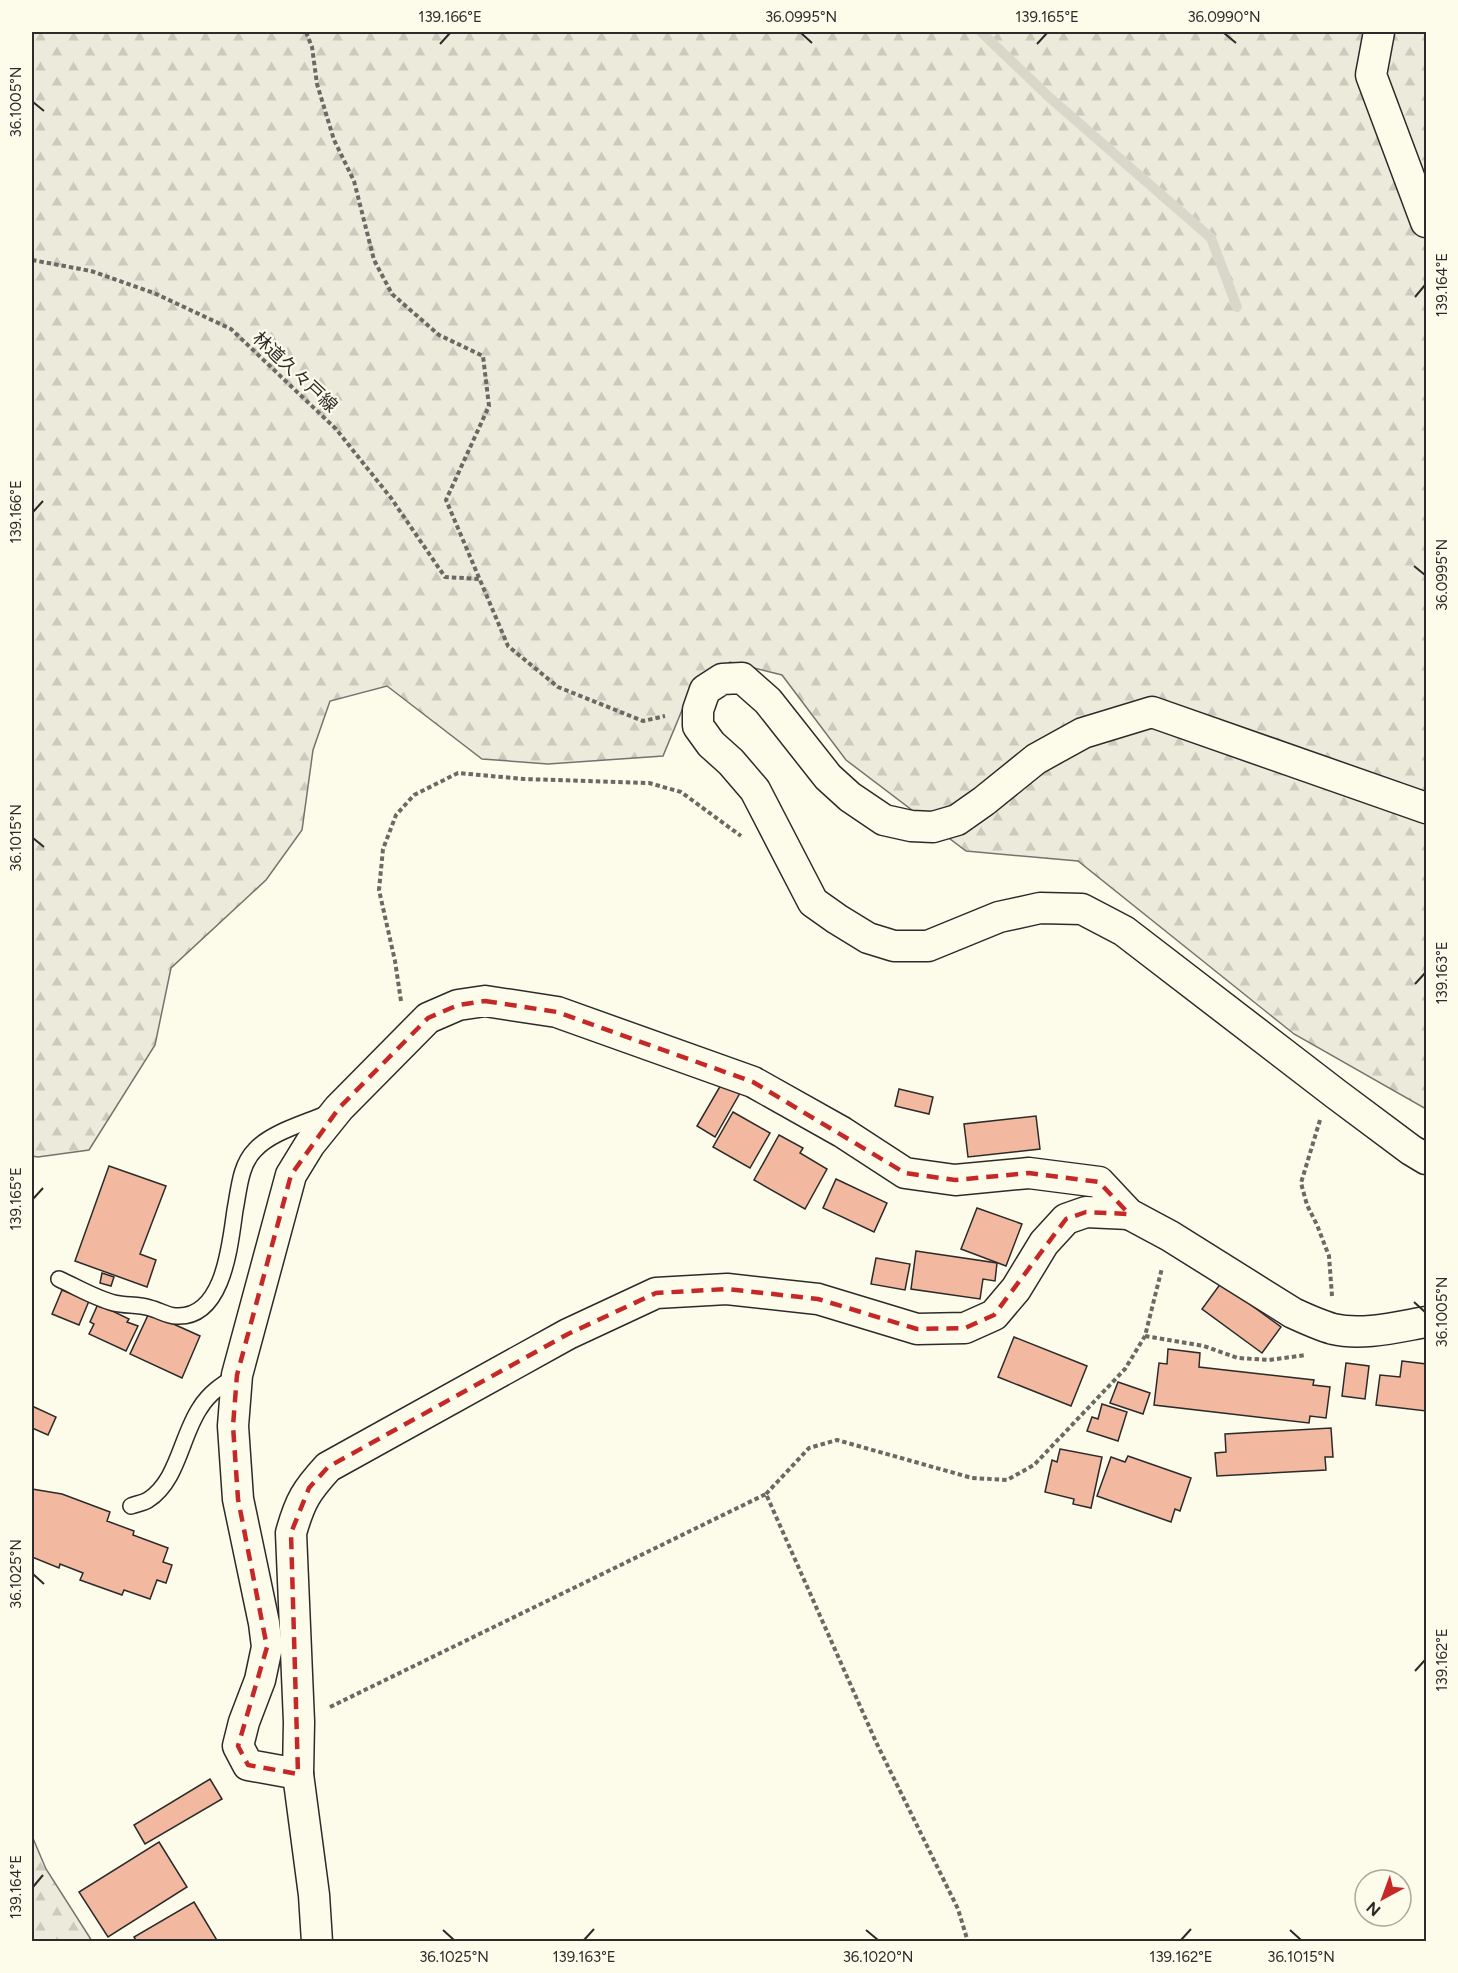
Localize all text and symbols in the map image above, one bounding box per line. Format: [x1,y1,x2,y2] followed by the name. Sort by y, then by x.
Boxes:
[418,8,482,26] text: 139.166°E
[765,8,837,26] text: 36.0995°N
[1015,8,1079,26] text: 139.165°E
[1187,8,1261,26] text: 36.0990°N
[7,67,25,137] text: 36.1005°N
[1433,253,1451,317] text: 139.164°E
[248,327,342,417] street label: 林道久々戸線
[7,480,25,544] text: 139.166°E
[1433,539,1451,611] text: 36.0995°N
[7,804,25,872] text: 36.1015°N
[1433,941,1451,1005] text: 139.163°E
[7,1167,25,1231] text: 139.165°E
[1433,1277,1451,1347] text: 36.1005°N
[7,1539,25,1609] text: 36.1025°N
[1433,1628,1451,1692] text: 139.162°E
[7,1855,25,1919] text: 139.164°E
[1353,1868,1413,1928] north arrow
[1363,1898,1384,1920] text: N
[419,1948,489,1966] text: 36.1025°N
[552,1948,616,1966] text: 139.163°E
[843,1948,913,1966] text: 36.1020°N
[1149,1948,1213,1966] text: 139.162°E
[1267,1948,1335,1966] text: 36.1015°N

